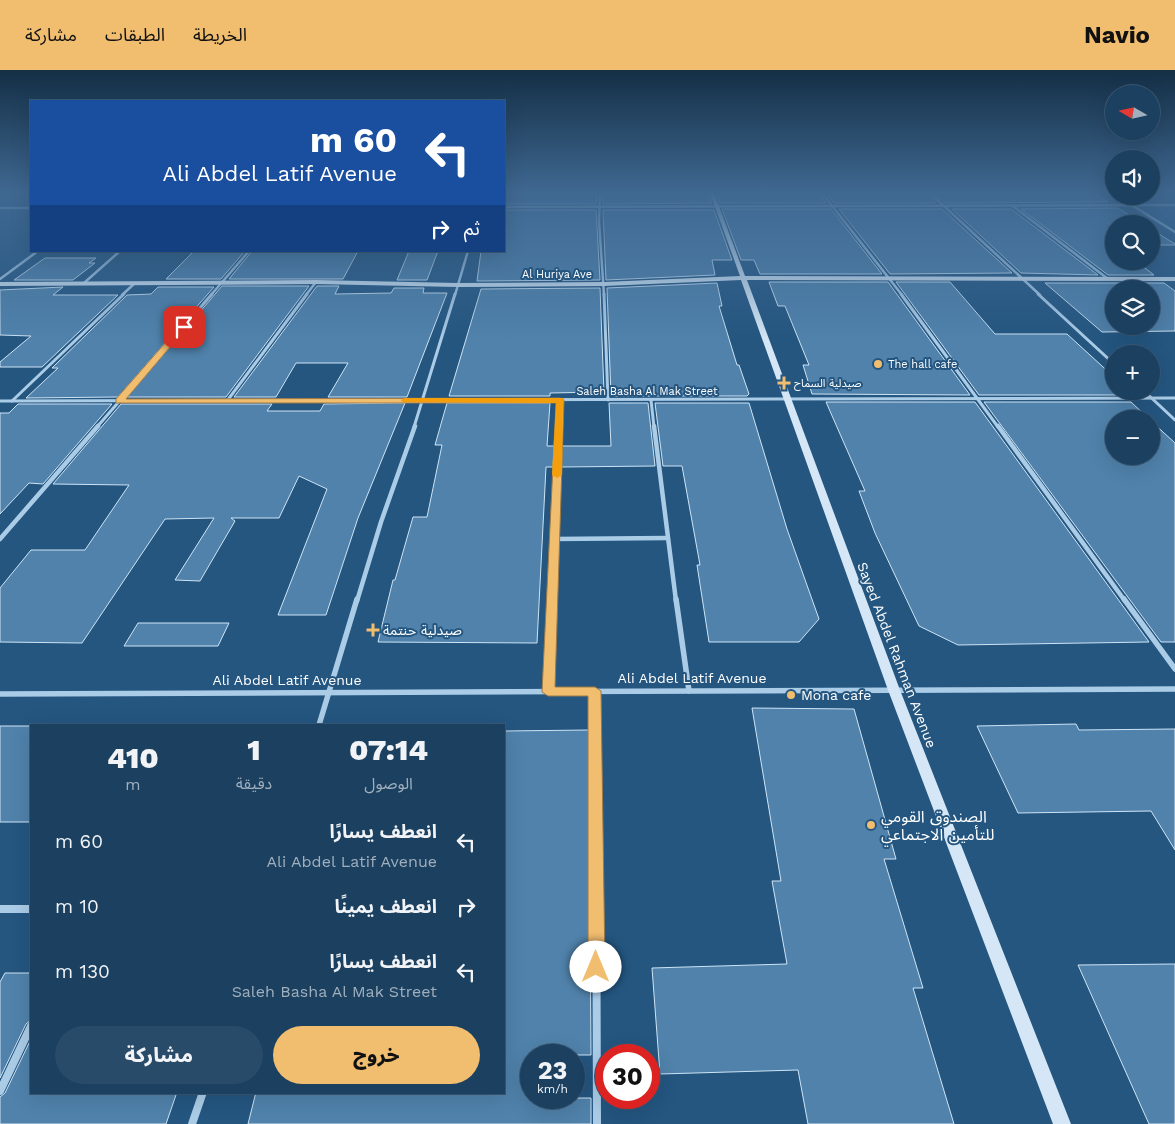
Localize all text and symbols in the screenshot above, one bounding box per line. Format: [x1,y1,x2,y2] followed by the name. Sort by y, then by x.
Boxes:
[1084,21,1150,49] text: Navio
[25,24,77,45] text: مشاركة
[105,24,165,45] text: الطبقات
[193,24,247,45] text: الخريطة
[1105,85,1160,140] north arrow
[1105,85,1160,465] map controls
[310,119,397,161] text: 60 m
[415,120,480,185] icon: left
[1105,150,1160,205] button: sound
[163,161,397,186] text: Ali Abdel Latif Avenue
[426,215,454,243] icon: right
[1105,215,1160,270] button: search
[464,217,480,240] text: ثم
[522,268,592,281] street label: Al Huriya Ave
[1105,280,1160,335] button: layers
[163,306,205,348] pin
[170,313,198,341] icon: arrive
[1105,345,1160,400] button: +
[872,358,884,370] marker: The hall cafe
[888,358,957,371] place label: The hall cafe
[778,377,790,389] marker: صيدلية السماح
[794,377,861,391] place label: صيدلية السماح
[576,385,718,398] street label: Saleh Basha Al Mak Street
[1105,410,1160,465] button: −
[854,560,940,750] street label: Sayed Abdel Rahman Avenue
[383,622,462,638] place label: صيدلية حنتمة
[367,624,379,636] marker: صيدلية حنتمة
[617,670,767,686] street label: Ali Abdel Latif Avenue
[212,672,362,688] street label: Ali Abdel Latif Avenue
[801,687,871,703] place label: Mona cafe
[785,689,797,701] marker: Mona cafe
[247,732,261,767] text: 1
[349,732,428,767] text: 07:14
[107,740,159,775] text: 410
[236,774,272,793] text: دقيقة
[364,774,413,793] text: الوصول
[125,775,140,794] text: m
[881,807,994,846] place label: الصندوق القومي للتأمين الاجتماعي
[865,819,877,831] marker: الصندوق القومي للتأمين الاجتماعي
[329,820,437,843] text: انعطف يسارًا
[452,828,480,856] icon: left
[55,830,103,853] text: 60 m
[267,852,437,871] text: Ali Abdel Latif Avenue
[452,893,480,921] icon: right
[55,895,99,918] text: 10 m
[334,895,437,918] text: انعطف يمينًا
[569,940,621,992] position arrow
[329,950,437,973] text: انعطف يسارًا
[452,958,480,986] icon: left
[55,960,110,983] text: 130 m
[232,982,437,1001] text: Saleh Basha Al Mak Street
[55,1026,263,1084] button: مشاركة
[273,1026,480,1084] button: خروج
[595,1044,660,1109] speed limit sign: 30
[538,1056,567,1085] text: 23
[537,1082,568,1096] text: km/h

